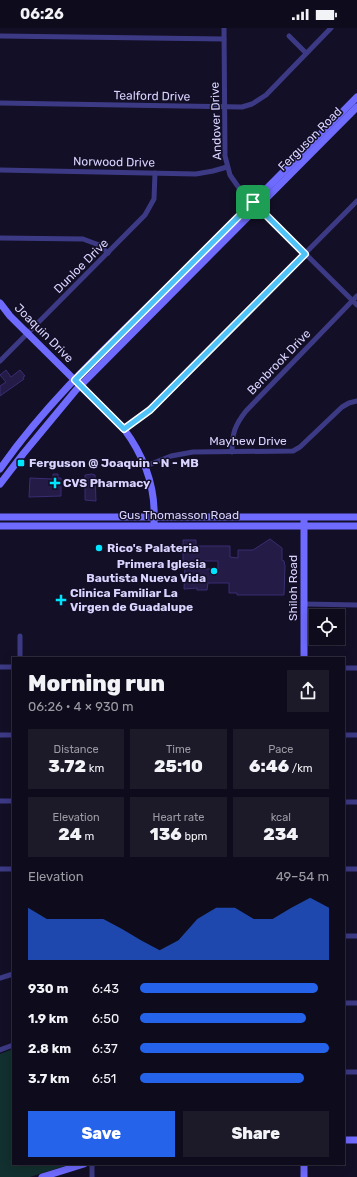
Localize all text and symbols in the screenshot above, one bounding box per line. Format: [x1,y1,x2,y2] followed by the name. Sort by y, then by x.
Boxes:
[20,5,64,23] text: 06:26
[208,81,224,160] street label: Andover Drive
[113,88,191,104] street label: Tealford Drive
[275,104,345,174] street label: Ferguson Road
[73,154,155,170] street label: Norwood Drive
[236,185,270,219] pin
[242,191,264,213] icon: arrive
[51,236,111,296] street label: Dunloe Drive
[12,301,77,366] street label: Joaquin Drive
[244,326,314,398] street label: Benbrook Drive
[209,434,287,448] street label: Mayhew Drive
[29,456,199,470] place label: Ferguson @ Joaquin - N - MB
[16,458,26,468] marker: Ferguson @ Joaquin - N - MB
[63,476,150,490] place label: CVS Pharmacy
[50,478,60,488] marker: CVS Pharmacy
[119,508,239,522] street label: Gus Thomasson Road
[107,541,199,555] place label: Rico's Palateria
[94,543,104,553] marker: Rico's Palateria
[286,555,300,621] street label: Shiloh Road
[86,557,206,585] place label: Primera Iglesia Bautista Nueva Vida
[209,566,219,576] marker: Primera Iglesia Bautista Nueva Vida
[70,586,193,614] place label: Clinica Familiar La Virgen de Guadalupe
[55,594,67,606] marker: Clinica Familiar La Virgen de Guadalupe
[309,609,345,645] map controls
[309,609,345,645] button: locate
[28,670,165,697] text: Morning run
[287,670,329,712] button: share
[28,699,134,714] text: 06:26 · 4 × 930 m
[54,743,99,756] text: Distance
[166,743,191,756] text: Time
[268,743,293,756] text: Pace
[48,756,86,776] text: 3.72
[154,756,203,776] text: 25:10
[249,756,289,776] text: 6:46
[86,762,104,775] text: km
[289,762,313,775] text: /km
[53,811,100,824] text: Elevation
[153,811,204,824] text: Heart rate
[271,811,291,824] text: kcal
[58,824,82,844] text: 24
[150,824,182,844] text: 136
[263,824,298,844] text: 234
[82,830,94,843] text: m
[182,830,207,843] text: bpm
[28,869,84,884] text: Elevation
[276,869,329,884] text: 49–54 m
[28,981,68,996] text: 930 m
[92,981,119,996] text: 6:43
[28,1011,68,1026] text: 1.9 km
[92,1011,119,1026] text: 6:50
[28,1041,71,1056] text: 2.8 km
[92,1041,118,1056] text: 6:37
[28,1071,70,1086] text: 3.7 km
[92,1071,116,1086] text: 6:51
[28,1111,175,1157] button: Save
[183,1111,329,1157] button: Share

